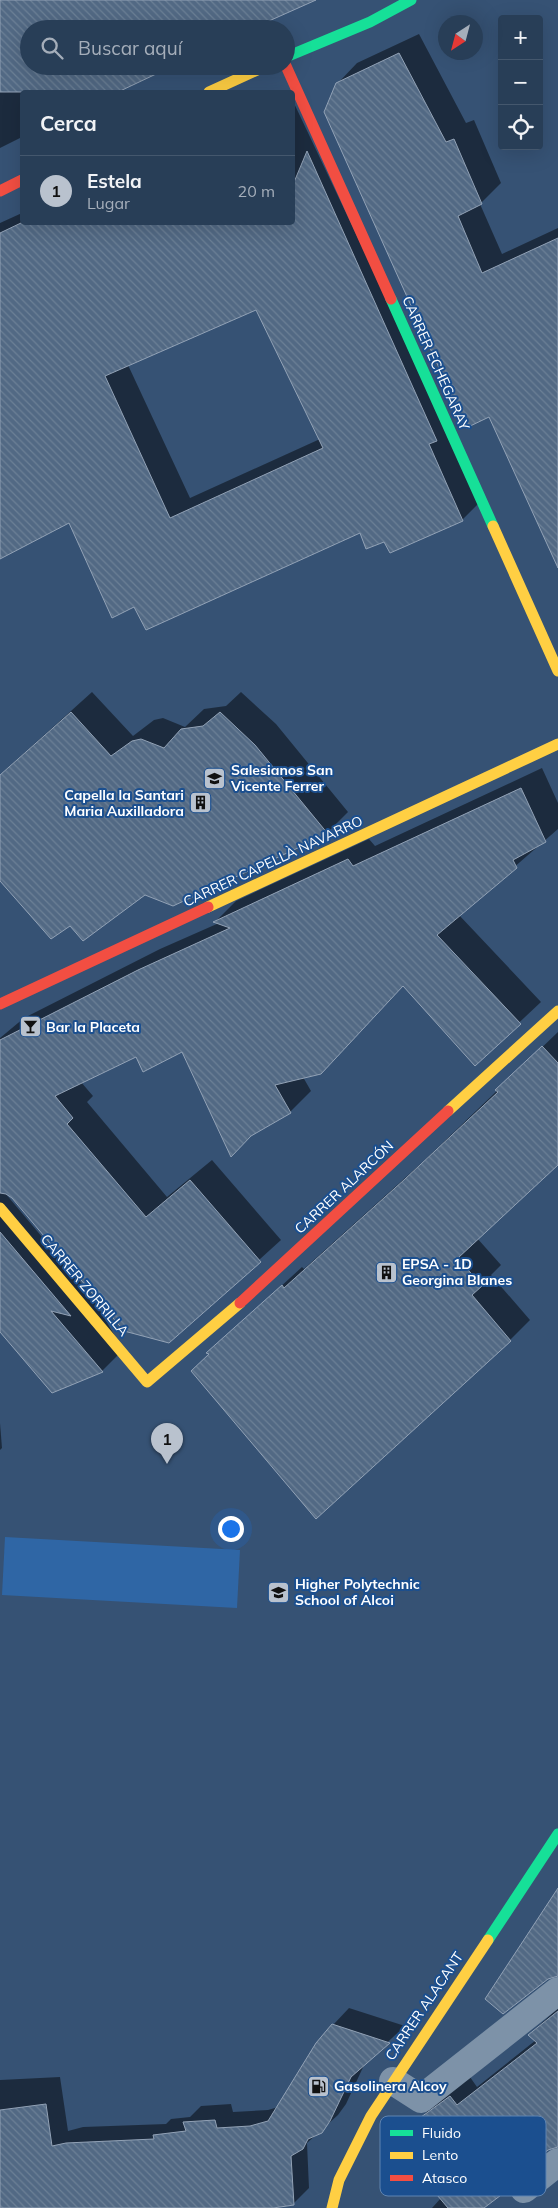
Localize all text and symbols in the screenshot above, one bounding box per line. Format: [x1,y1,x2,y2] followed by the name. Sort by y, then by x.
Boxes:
[438,15,483,60] north arrow
[498,15,543,150] map controls
[498,15,543,60] button: +
[20,20,295,75] search box
[38,34,66,62] icon: search
[78,36,182,60] text: Buscar aquí
[498,60,543,105] button: −
[498,105,543,150] button: locate
[40,110,97,136] text: Cerca
[87,169,142,193] text: Estela
[51,181,61,201] text: 1
[238,181,275,201] text: 20 m
[87,193,130,213] text: Lugar
[398,293,474,433] street label: CARRER ECHEGARAY
[230,761,333,795] place label: Salesianos San Vicente Ferrer
[203,766,227,790] school or university icon: Salesianos San Vicente Ferrer
[64,786,184,820] place label: Capella la Santari Maria Auxilladora
[188,791,212,815] building icon: Capella la Santari Maria Auxilladora
[180,811,366,911] street label: CARRER CAPELLÀ NAVARRO
[18,1015,42,1039] bar icon: Bar la Placeta
[46,1018,140,1036] place label: Bar la Placeta
[291,1137,397,1237] street label: CARRER ALARCÓN
[37,1230,133,1340] street label: CARRER ZORRILLA
[402,1255,512,1289] place label: EPSA - 1D Georgina Blanes
[374,1260,398,1284] building icon: EPSA - 1D Georgina Blanes
[151,1423,183,1464] pin: 1
[218,1516,244,1542] your location
[295,1575,420,1609] place label: Higher Polytechnic School of Alcoi
[267,1580,291,1604] school or university icon: Higher Polytechnic School of Alcoi
[381,1948,467,2064] street label: CARRER ALACANT
[306,2074,330,2098] fuel station icon: Gasolinera Alcoy
[334,2077,447,2095] place label: Gasolinera Alcoy
[380,2116,546,2196] legend
[422,2124,461,2142] text: Fluido
[422,2146,458,2164] text: Lento
[422,2169,467,2187] text: Atasco

